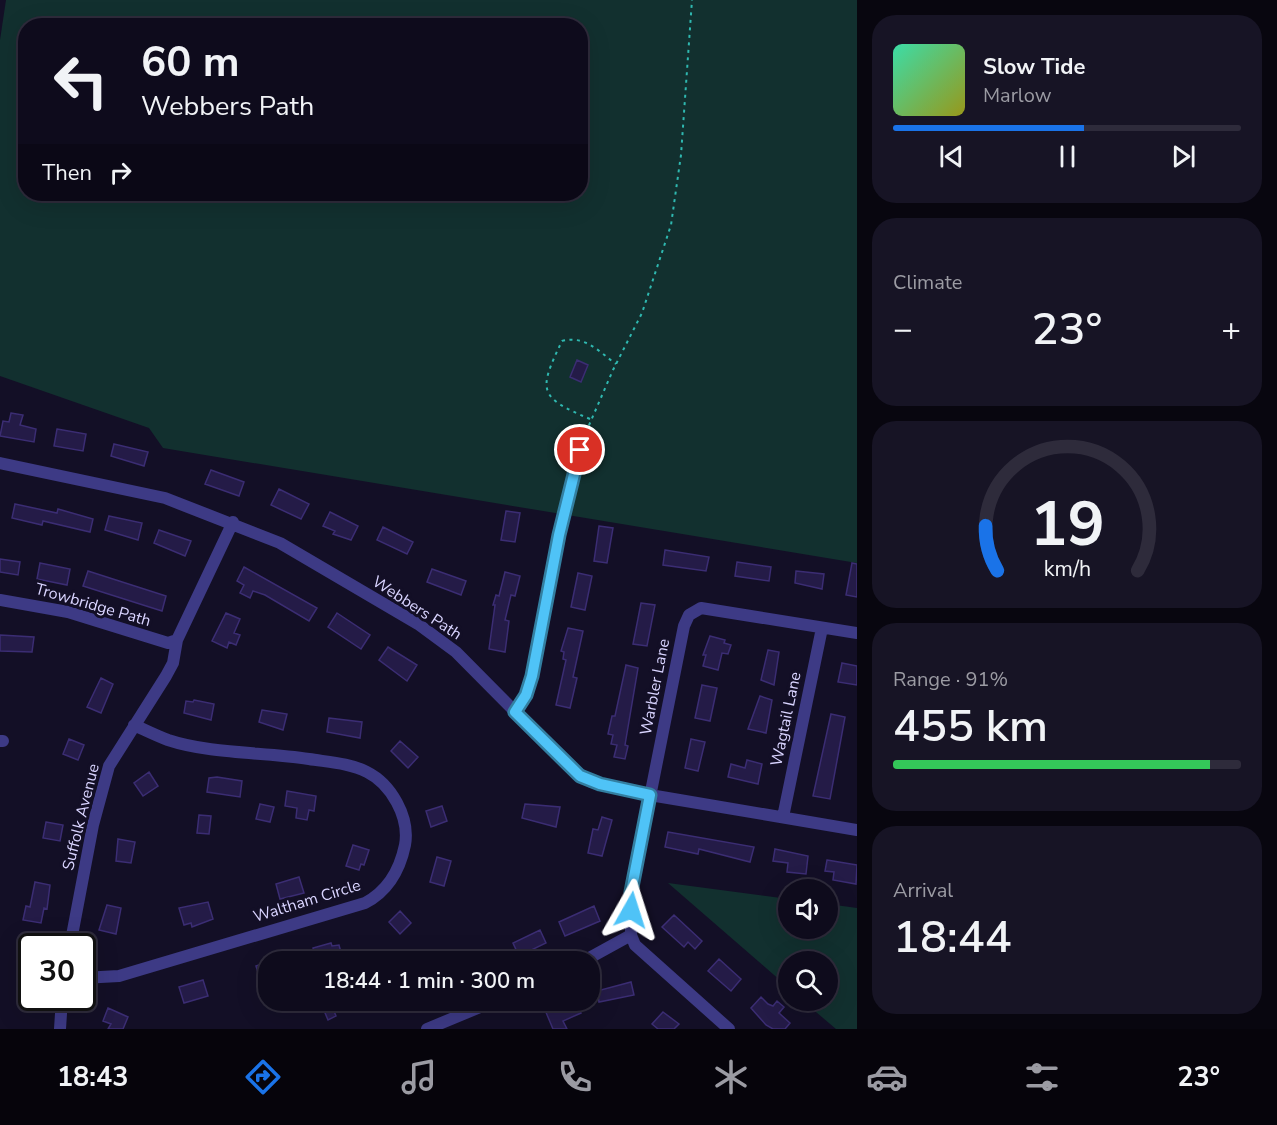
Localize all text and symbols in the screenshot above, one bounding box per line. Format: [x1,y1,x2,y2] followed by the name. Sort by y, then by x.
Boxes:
[141,34,240,91] text: 60 m
[42,42,120,120] icon: left
[983,52,1085,82] text: Slow Tide
[983,82,1051,109] text: Marlow
[141,88,314,125] text: Webbers Path
[935,140,968,173] icon: previous
[1051,140,1084,173] icon: pause
[1167,140,1200,173] icon: next
[104,156,137,189] icon: right
[42,158,92,188] text: Then
[893,269,962,296] text: Climate
[1032,299,1102,360] text: 23°
[893,307,913,352] text: −
[1221,307,1241,352] text: +
[554,424,605,475] pin
[563,433,596,466] icon: arrive
[1030,483,1104,568] text: 19
[1043,555,1091,585] text: km/h
[368,571,466,645] street label: Webbers Path
[33,578,153,632] street label: Trowbridge Path
[635,637,675,737] street label: Warbler Lane
[893,666,1008,693] text: Range · 91%
[765,670,807,768] street label: Wagtail Lane
[893,696,1048,757] text: 455 km
[57,761,105,873] street label: Suffolk Avenue
[250,874,364,928] street label: Waltham Circle
[893,877,953,904] text: Arrival
[599,878,663,942] position arrow
[778,879,838,1011] map controls
[778,879,838,939] button: sound
[893,907,1012,968] text: 18:44
[18,933,96,1011] speed limit sign: 30
[778,951,838,1011] button: search
[323,966,535,996] text: 18:44 · 1 min · 300 m
[242,1056,284,1098] icon: directions
[398,1056,440,1098] icon: music
[554,1056,596,1098] icon: phone
[710,1056,752,1098] icon: climate
[866,1056,908,1098] icon: car
[1021,1056,1063,1098] icon: filters
[57,1059,128,1096] text: 18:43
[1177,1059,1220,1096] text: 23°

